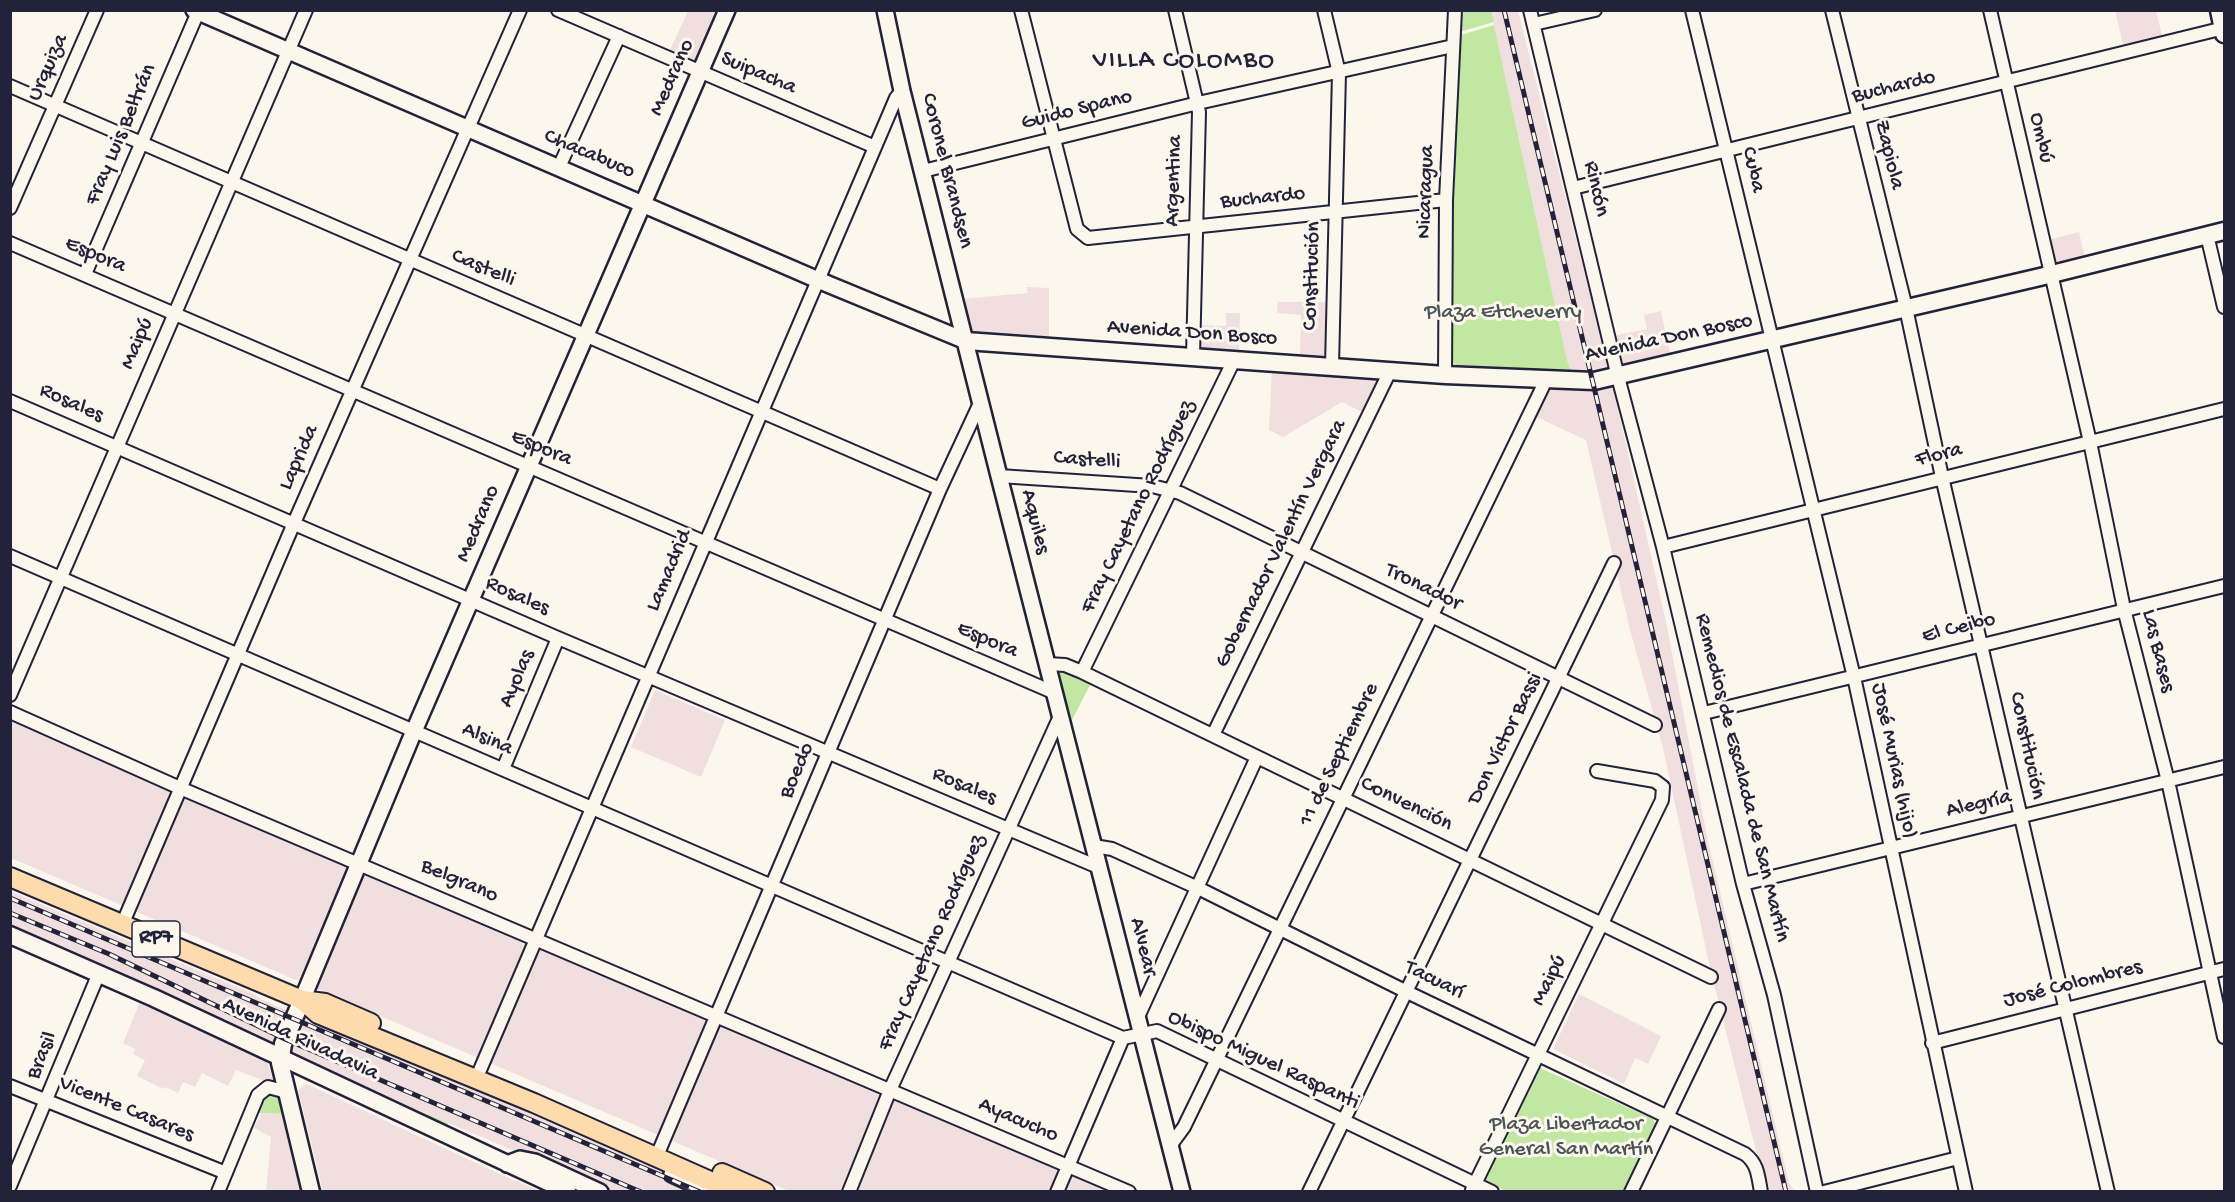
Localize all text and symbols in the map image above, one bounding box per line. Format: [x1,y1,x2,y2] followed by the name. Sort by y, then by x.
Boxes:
[23,30,75,106] street label: Urquiza
[644,35,702,121] street label: Medrano
[716,46,800,102] street label: Suipacha
[1093,46,1275,78] district label: VILLA COLOMBO
[80,61,164,209] street label: Fray Luis Beltrán
[1849,65,1939,111] street label: Buchardo
[1019,84,1135,138] street label: Guido Spano
[914,91,978,251] street label: Coronel Brandsen
[2021,110,2059,166] street label: Ombú
[1867,118,1909,192] street label: Zapiola
[539,124,639,186] street label: Chacabuco
[1160,135,1190,227] street label: Argentina
[1412,145,1442,239] street label: Nicaragua
[1734,145,1770,195] street label: Cuba
[1576,159,1614,219] street label: Rincón
[1219,181,1307,217] street label: Buchardo
[1298,221,1328,331] street label: Constitución
[60,231,130,281] street label: Espora
[447,244,519,294] street label: Castelli
[1424,301,1582,327] park label: Plaza Etcheverry
[1583,308,1755,370] street label: Avenida Don Bosco
[115,314,161,374] street label: Maipú
[1106,315,1278,353] street label: Avenida Don Bosco
[35,378,107,430] street label: Rosales
[1076,396,1202,618] street label: Fray Cayetano Rodríguez
[1210,416,1354,672] street label: Gobernador Valentín Vergara
[274,421,326,495] street label: Laprida
[506,424,576,474] street label: Espora
[1913,437,1965,475] street label: Flora
[1053,445,1121,477] street label: Castelli
[451,481,507,567] street label: Medrano
[1013,487,1055,557] street label: Aquiles
[641,526,699,616] street label: Lamadrid
[1380,558,1466,618] street label: Tronador
[481,571,553,623] street label: Rosales
[1919,607,1999,651] street label: El Ceibo
[2134,607,2180,695] street label: Las Bases
[1687,611,1795,945] street label: Remedios de Escalada de San Martín
[952,616,1022,666] street label: Espora
[494,646,542,712] street label: Ayolas
[1463,669,1549,809] street label: Don Víctor Bassi
[1294,679,1386,831] street label: 11 de Septiembre
[1864,681,1922,841] street label: José Murias (hijo)
[2002,690,2050,802] street label: Constitución
[457,717,517,763] street label: Alsina
[774,739,822,803] street label: Boedo
[928,762,1000,812] street label: Rosales
[1356,771,1456,839] street label: Convención
[1944,785,2014,825] street label: Alegría
[873,831,993,1055] street label: Fray Cayetano Rodríguez
[416,854,502,910] street label: Belgrano
[1122,915,1162,979] street label: Alvear
[132,921,180,957] road number: RP7
[1526,951,1574,1011] street label: Maipú
[1400,955,1468,1007] street label: Tacuarí
[2001,955,2145,1015] street label: José Colombres
[218,992,382,1088] street label: Avenida Rivadavia
[1163,1005,1363,1117] street label: Obispo Miguel Raspanti
[22,1028,64,1084] street label: Brasil
[55,1071,197,1149] street label: Vicente Casares
[974,1092,1062,1150] street label: Ayacucho
[1479,1113,1653,1164] park label: Plaza Libertador General San Martín

